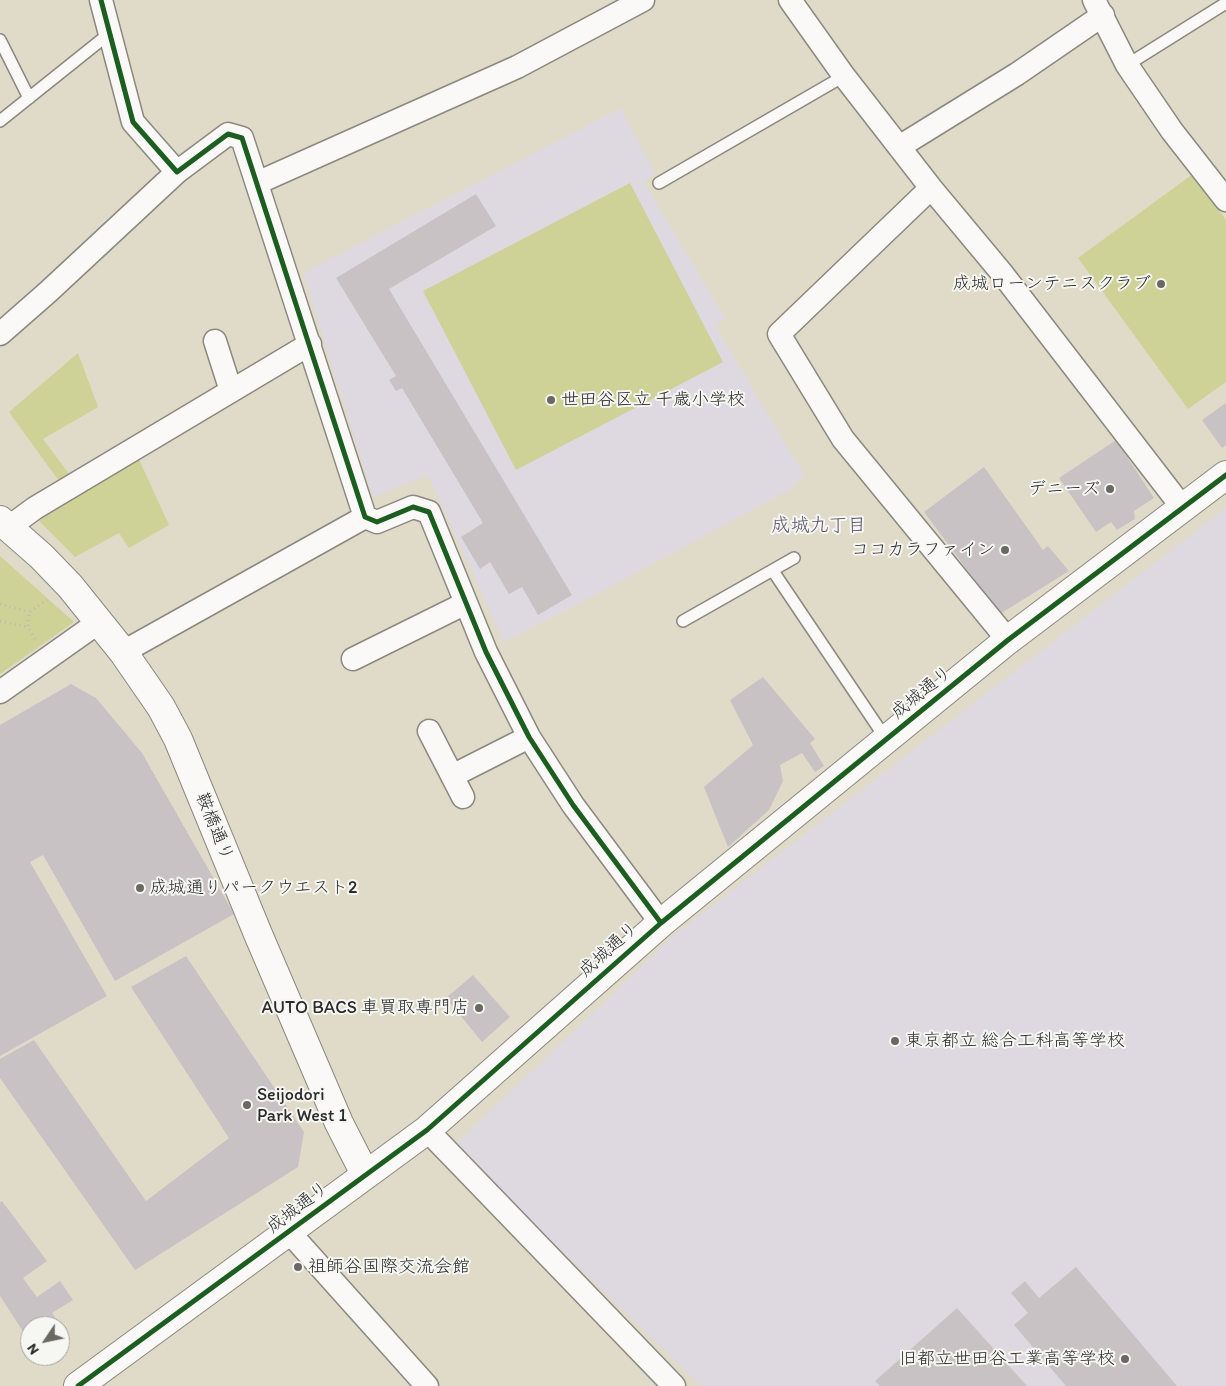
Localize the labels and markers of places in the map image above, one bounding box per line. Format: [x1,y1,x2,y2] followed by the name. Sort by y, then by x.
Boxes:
[953,273,1151,295] place label: 成城ローンテニスクラブ
[1155,278,1167,290] marker: 成城ローンテニスクラブ
[561,389,745,411] place label: 世田谷区立 千歳小学校
[545,394,557,406] marker: 世田谷区立 千歳小学校
[1028,478,1100,500] place label: デニーズ
[1104,483,1116,495] marker: デニーズ
[851,539,995,561] place label: ココカラファイン
[999,544,1011,556] marker: ココカラファイン
[150,877,357,899] place label: 成城通りパークウエスト2
[134,882,146,894] marker: 成城通りパークウエスト2
[262,997,469,1019] place label: AUTO BACS 車買取専門店
[473,1002,485,1014] marker: AUTO BACS 車買取専門店
[905,1030,1125,1052] place label: 東京都立 総合工科高等学校
[889,1035,901,1047] marker: 東京都立 総合工科高等学校
[257,1084,347,1126] place label: Seijodori Park West 1
[241,1099,253,1111] marker: Seijodori Park West 1
[308,1256,470,1278] place label: 祖師谷国際交流会館
[292,1261,304,1273] marker: 祖師谷国際交流会館
[899,1348,1115,1370] place label: 旧都立世田谷工業高等学校
[1119,1353,1131,1365] marker: 旧都立世田谷工業高等学校

